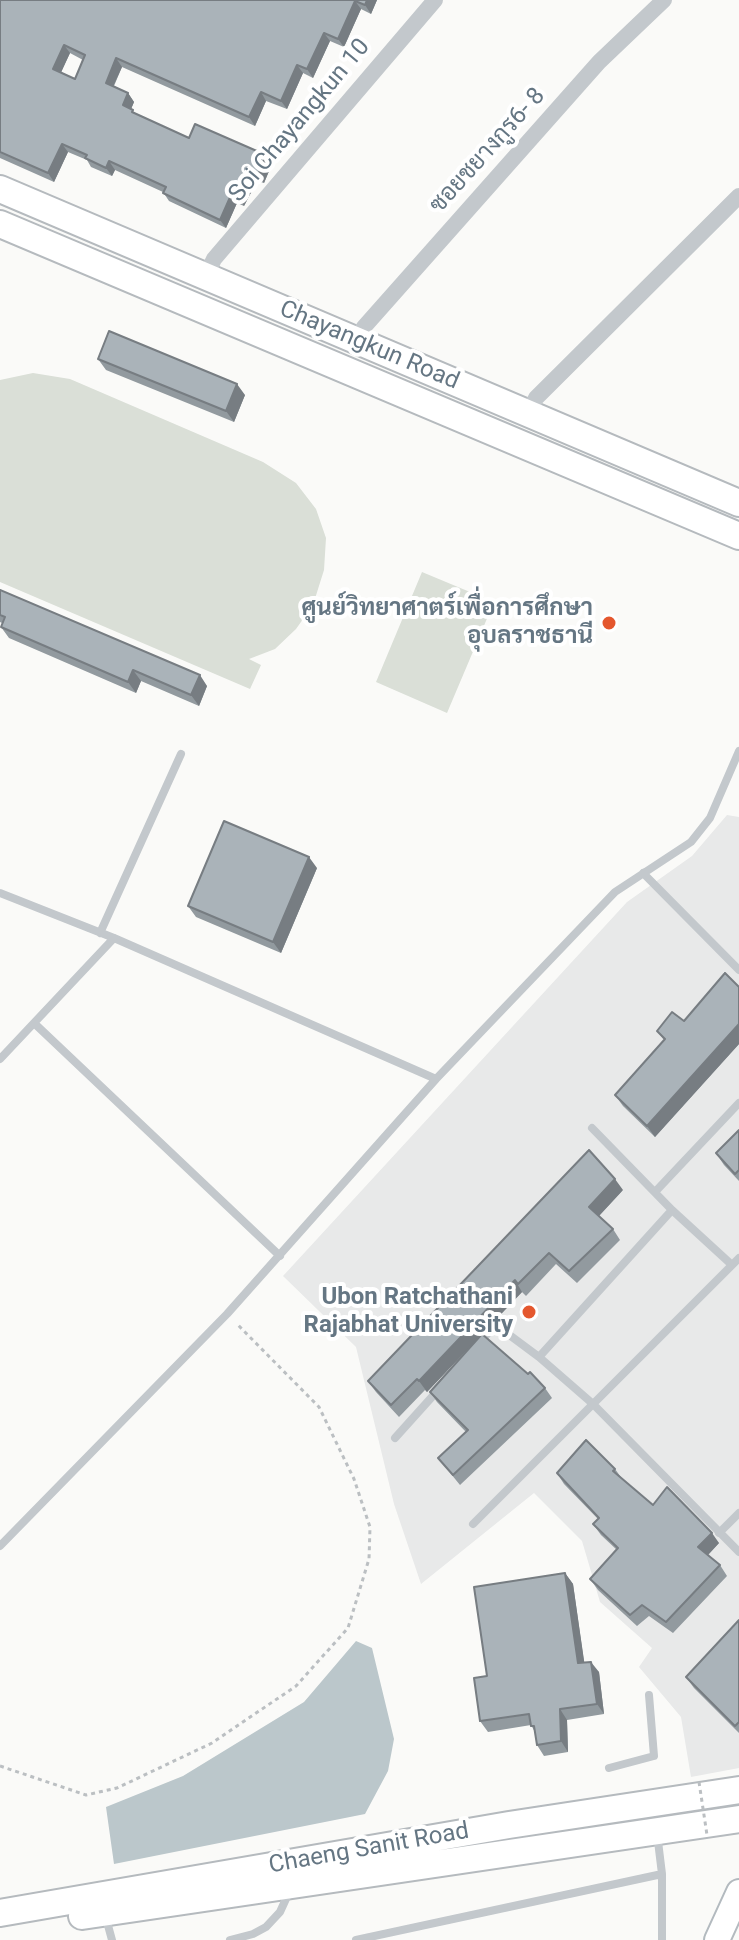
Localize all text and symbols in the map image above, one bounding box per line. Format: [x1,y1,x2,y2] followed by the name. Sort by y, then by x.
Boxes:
[223,34,377,208] street label: Soi Chayangkun 10
[424,83,552,219] street label: ซอยชยางกูร6- 8
[275,295,463,397] street label: Chayangkun Road
[301,595,593,651] place label: ศูนย์วิทยาศาตร์เพื่อการศึกษา อุบลราชธานี
[600,614,618,632] marker: ศูนย์วิทยาศาตร์เพื่อการศึกษา อุบลราชธานี
[304,1284,513,1340] place label: Ubon Ratchathani Rajabhat University
[520,1303,538,1321] marker: Ubon Ratchathani Rajabhat University
[267,1817,471,1881] street label: Chaeng Sanit Road

